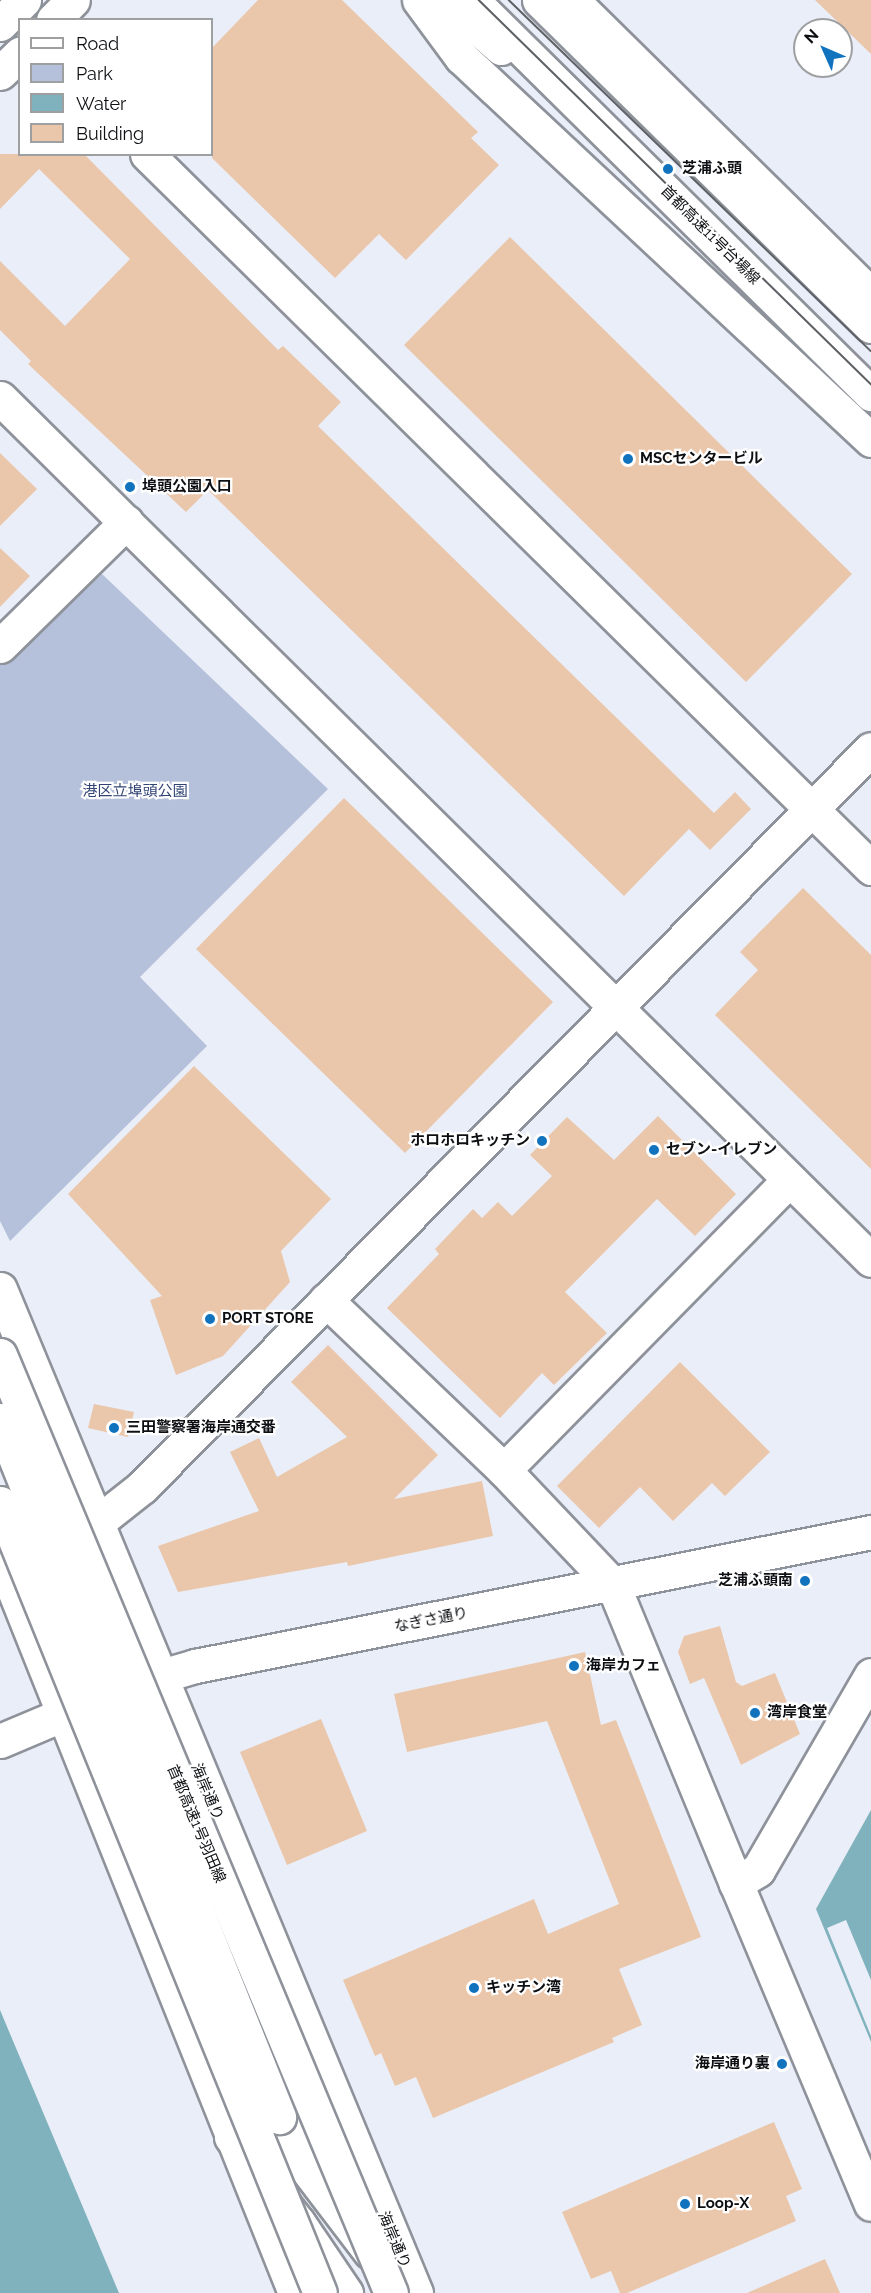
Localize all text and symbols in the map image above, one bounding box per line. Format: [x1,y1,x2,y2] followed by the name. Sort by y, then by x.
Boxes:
[18,18,213,156] legend
[793,18,853,78] north arrow
[800,25,822,47] text: N
[76,33,119,54] text: Road
[76,63,113,84] text: Park
[76,93,126,114] text: Water
[76,123,144,144] text: Building
[659,160,677,178] marker: 芝浦ふ頭
[682,160,742,178] place label: 芝浦ふ頭
[657,182,763,288] street label: 首都高速11号台場線
[640,450,762,468] place label: MSCセンタービル
[621,452,635,466] marker: MSCセンタービル
[142,478,232,496] place label: 埠頭公園入口
[123,480,137,494] marker: 埠頭公園入口
[83,783,187,801] park label: 港区立埠頭公園
[410,1132,530,1150] place label: ホロホロキッチン
[535,1134,549,1148] marker: ホロホロキッチン
[666,1141,777,1159] place label: セブン-イレブン
[647,1143,661,1157] marker: セブン-イレブン
[222,1310,314,1328] place label: PORT STORE
[203,1312,217,1326] marker: PORT STORE
[126,1419,276,1437] place label: 三田警察署海岸通交番
[107,1421,121,1435] marker: 三田警察署海岸通交番
[718,1572,793,1590] place label: 芝浦ふ頭南
[798,1574,812,1588] marker: 芝浦ふ頭南
[392,1604,470,1636] street label: なぎさ通り
[586,1657,661,1675] place label: 海岸カフェ
[567,1659,581,1673] marker: 海岸カフェ
[767,1704,827,1722] place label: 湾岸食堂
[748,1706,762,1720] marker: 湾岸食堂
[187,1761,227,1823] street label: 海岸通り
[163,1762,229,1886] street label: 首都高速1号羽田線
[486,1979,561,1997] place label: キッチン湾
[467,1981,481,1995] marker: キッチン湾
[695,2055,770,2073] place label: 海岸通り裏
[775,2057,789,2071] marker: 海岸通り裏
[697,2195,749,2213] place label: Loop-X
[678,2197,692,2211] marker: Loop-X
[374,2209,414,2271] street label: 海岸通り

